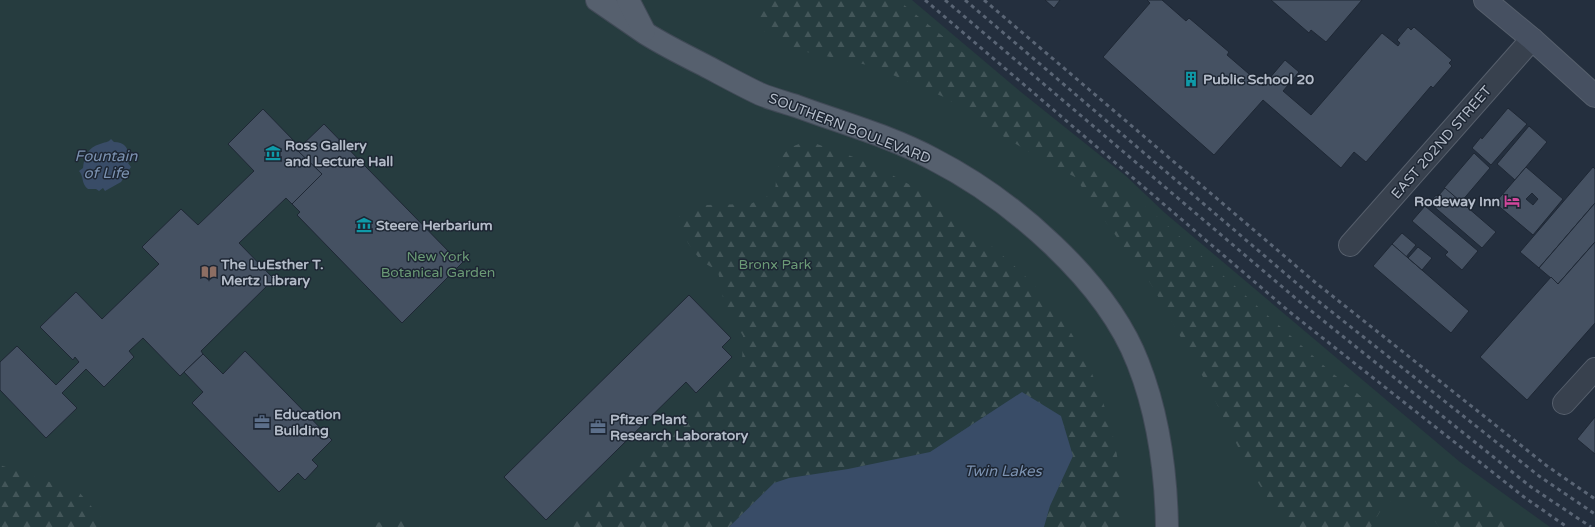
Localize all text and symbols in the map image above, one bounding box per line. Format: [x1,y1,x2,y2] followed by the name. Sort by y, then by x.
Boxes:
[1182,70,1200,88] building icon: Public School 20
[1203,71,1314,88] place label: Public School 20
[1388,82,1495,202] street label: EAST 202ND STREET
[766,90,933,167] street label: SOUTHERN BOULEVARD
[285,137,393,170] place label: Ross Gallery and Lecture Hall
[264,144,282,162] museum icon: Ross Gallery and Lecture Hall
[75,147,138,182] water label: Fountain of Life
[1503,192,1521,210] hotel icon: Rodeway Inn
[1414,193,1500,210] place label: Rodeway Inn
[355,216,373,234] museum icon: Steere Herbarium
[376,217,493,234] place label: Steere Herbarium
[381,248,495,281] park label: New York Botanical Garden
[220,256,324,289] place label: The LuEsther T. Mertz Library
[739,256,812,273] park label: Bronx Park
[200,263,218,281] library icon: The LuEsther T. Mertz Library
[274,406,341,439] place label: Education Building
[610,411,749,444] place label: Pfizer Plant Research Laboratory
[253,413,271,431] office icon: Education Building
[589,418,607,436] office icon: Pfizer Plant Research Laboratory
[964,462,1044,480] water label: Twin Lakes

